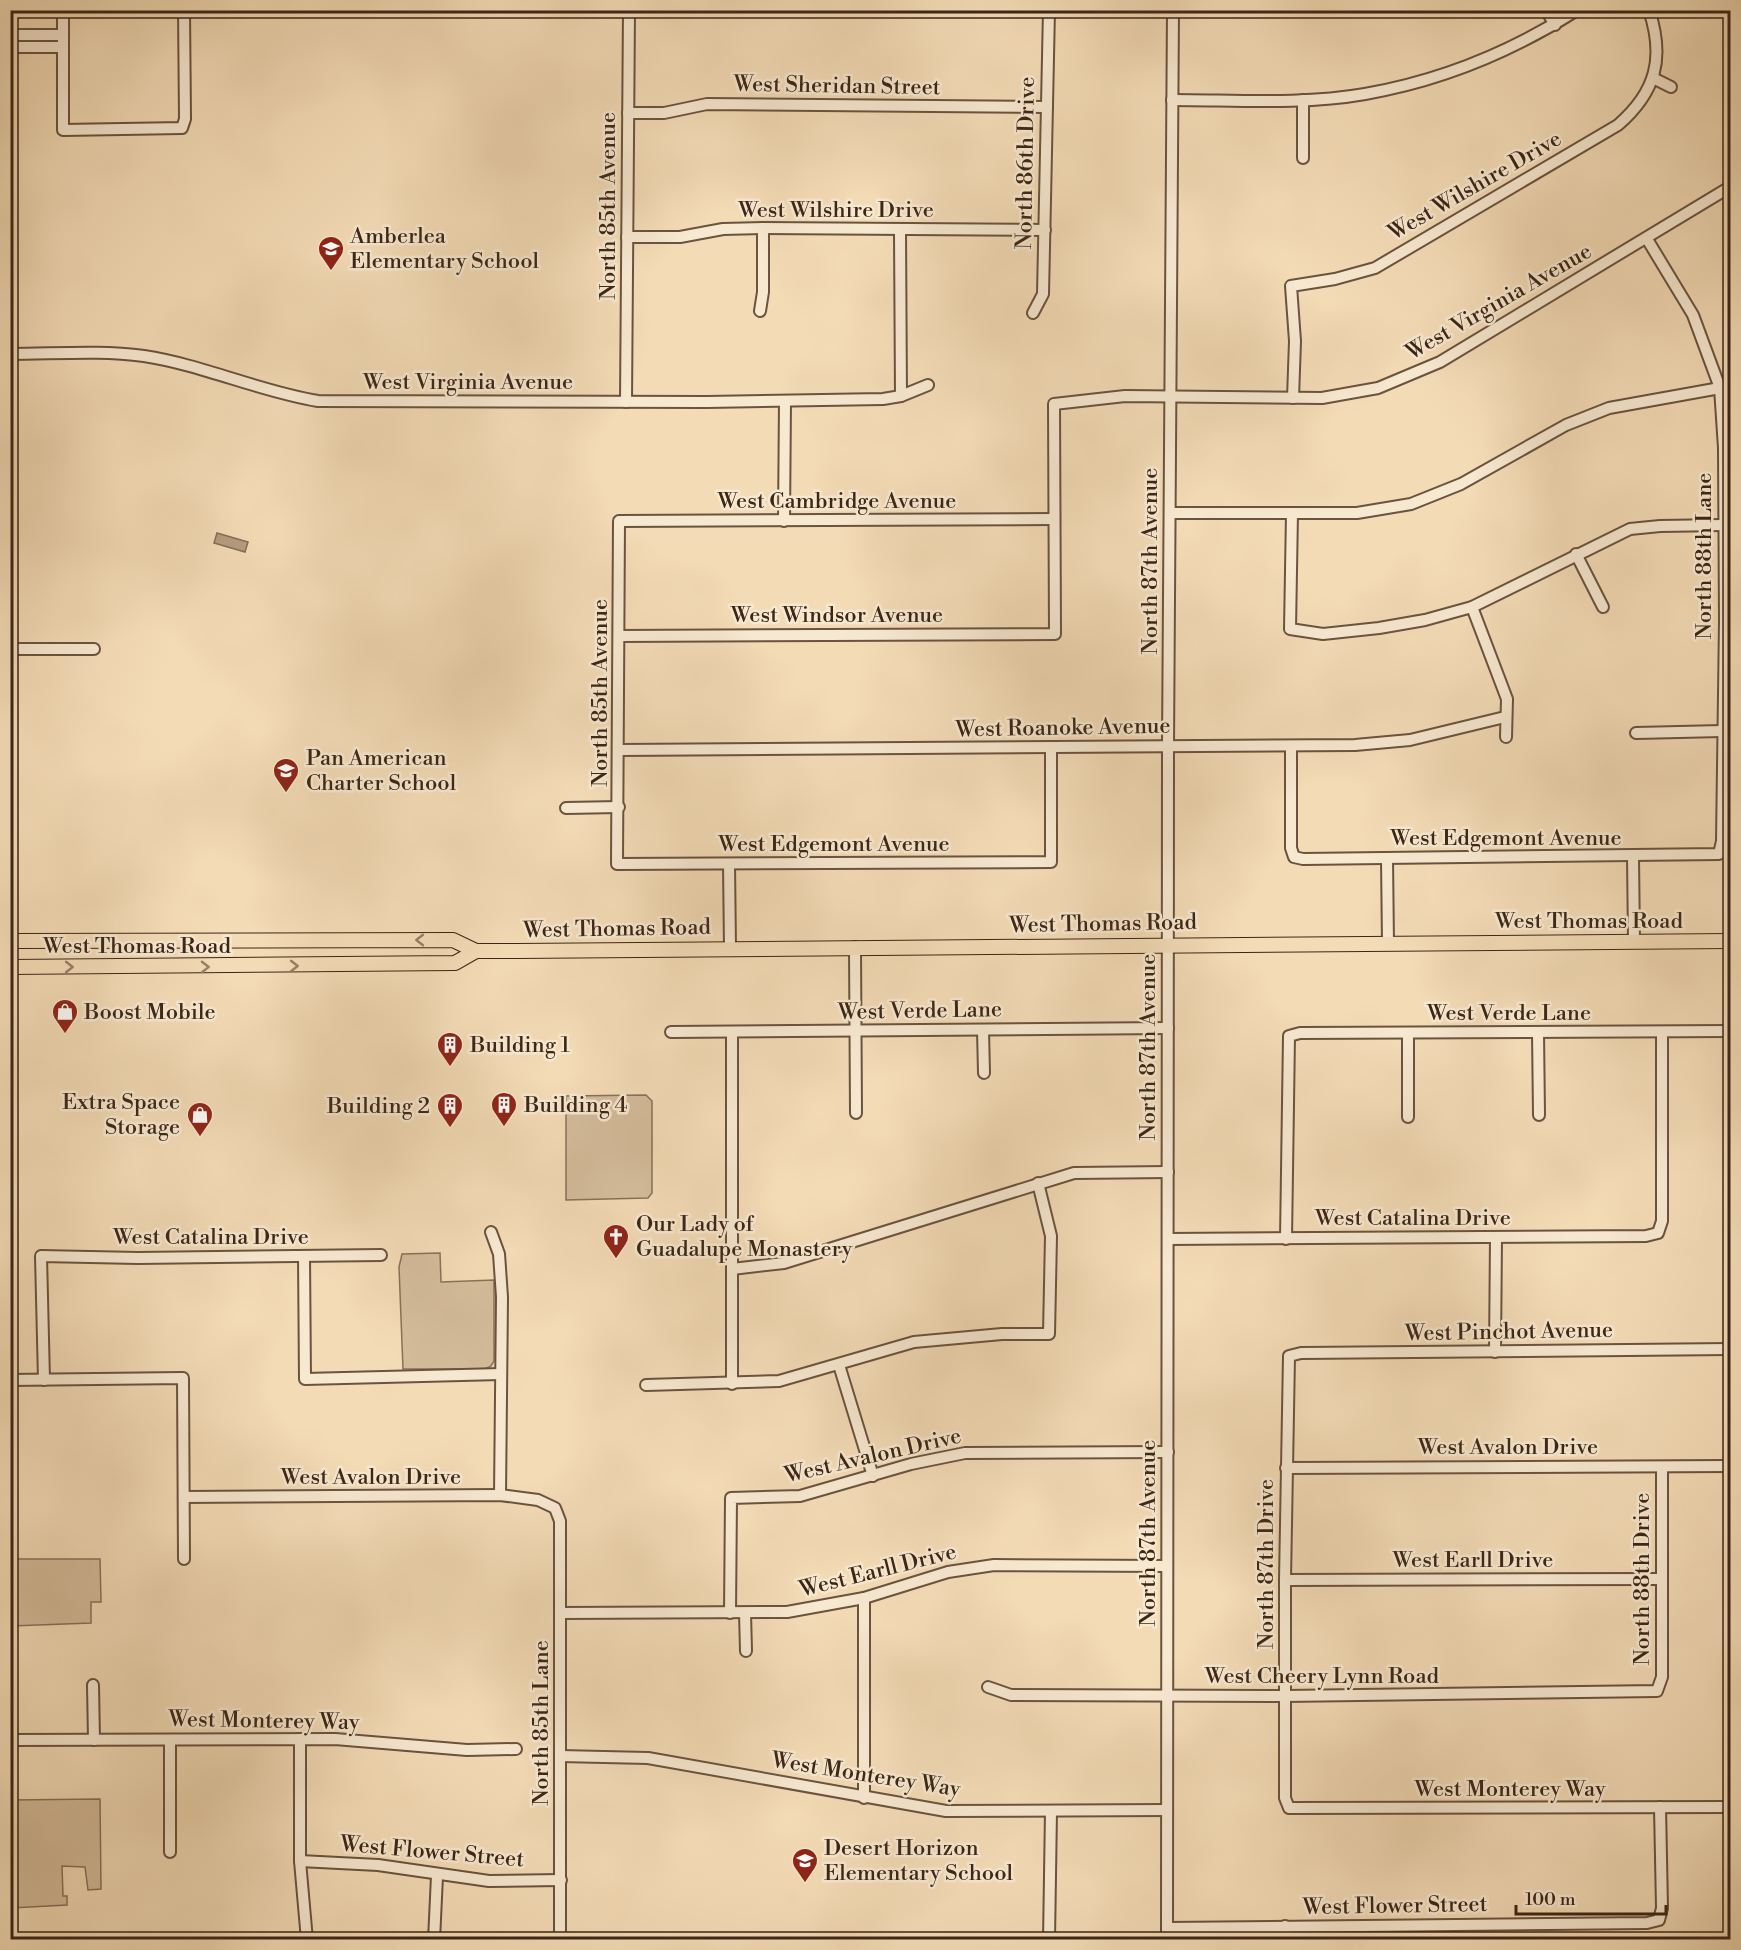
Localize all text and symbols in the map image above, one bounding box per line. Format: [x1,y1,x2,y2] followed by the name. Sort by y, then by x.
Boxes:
[732,71,941,101] street label: West Sheridan Street
[1011,76,1041,250] street label: North 86th Drive
[595,112,622,300] street label: North 85th Avenue
[1383,125,1566,247] street label: West Wilshire Drive
[737,197,934,224] street label: West Wilshire Drive
[349,223,540,275] place label: Amberlea Elementary School
[316,234,346,272] school or university icon: Amberlea Elementary School
[1400,238,1597,367] street label: West Virginia Avenue
[362,369,573,396] street label: West Virginia Avenue
[1137,468,1164,654] street label: North 87th Avenue
[1691,473,1718,639] street label: North 88th Lane
[717,488,956,515] street label: West Cambridge Avenue
[587,599,614,787] street label: North 85th Avenue
[730,602,943,629] street label: West Windsor Avenue
[954,713,1171,743] street label: West Roanoke Avenue
[306,745,457,797] place label: Pan American Charter School
[271,756,301,794] school or university icon: Pan American Charter School
[1389,825,1622,852] street label: West Edgemont Avenue
[717,831,950,858] street label: West Edgemont Avenue
[1494,908,1683,935] street label: West Thomas Road
[1008,909,1198,939] street label: West Thomas Road
[522,914,712,944] street label: West Thomas Road
[42,933,231,960] street label: West Thomas Road
[416,934,425,946] one-way arrow
[1135,954,1162,1140] street label: North 87th Avenue
[200,960,209,973] one-way arrow
[289,960,298,972] one-way arrow
[64,961,73,973] one-way arrow
[837,996,1002,1026] street label: West Verde Lane
[50,997,80,1035] shop icon: Boost Mobile
[83,999,216,1026] place label: Boost Mobile
[1426,1000,1591,1027] street label: West Verde Lane
[435,1030,465,1068] building icon: Building 1
[469,1032,571,1059] place label: Building 1
[62,1089,180,1141] place label: Extra Space Storage
[489,1090,519,1128] building icon: Building 4
[435,1091,465,1129] building icon: Building 2
[523,1092,628,1119] place label: Building 4
[326,1093,430,1120] place label: Building 2
[185,1100,215,1138] shop icon: Extra Space Storage
[1314,1205,1511,1232] street label: West Catalina Drive
[636,1211,853,1263] place label: Our Lady of Guadalupe Monastery
[601,1222,631,1260] church icon: Our Lady of Guadalupe Monastery
[112,1224,309,1251] street label: West Catalina Drive
[1404,1317,1613,1347] street label: West Pinchot Avenue
[781,1423,964,1490] street label: West Avalon Drive
[1417,1434,1598,1461] street label: West Avalon Drive
[1135,1440,1162,1626] street label: North 87th Avenue
[280,1464,461,1491] street label: West Avalon Drive
[1253,1479,1280,1649] street label: North 87th Drive
[1629,1493,1656,1665] street label: North 88th Drive
[796,1538,959,1604] street label: West Earll Drive
[1392,1547,1553,1574] street label: West Earll Drive
[528,1640,555,1806] street label: North 85th Lane
[1204,1663,1440,1690] street label: West Cheery Lynn Road
[167,1706,360,1736] street label: West Monterey Way
[768,1747,963,1803] street label: West Monterey Way
[1413,1776,1606,1803] street label: West Monterey Way
[338,1830,525,1874] street label: West Flower Street
[824,1835,1014,1887] place label: Desert Horizon Elementary School
[790,1846,820,1884] school or university icon: Desert Horizon Elementary School
[1516,1878,1666,1916] scale bar
[1525,1888,1576,1911] text: 100 m
[1301,1891,1488,1921] street label: West Flower Street

